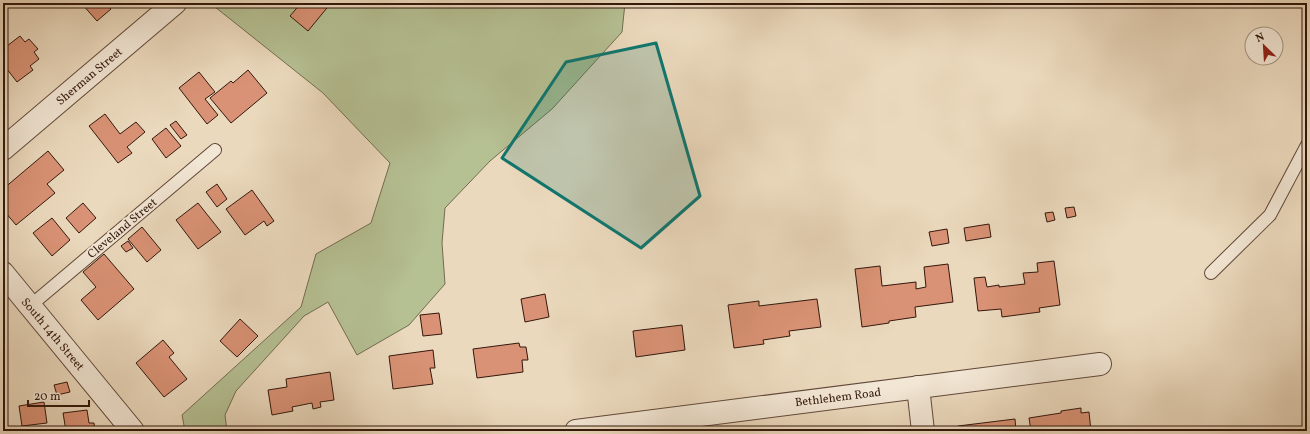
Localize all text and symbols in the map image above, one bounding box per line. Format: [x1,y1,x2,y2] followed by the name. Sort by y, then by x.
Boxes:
[1244,26,1284,66] north arrow
[1254,30,1267,47] text: N
[53,44,126,109] street label: Sherman Street
[84,195,161,263] street label: Cleveland Street
[17,295,87,374] street label: South 14th Street
[28,382,89,408] scale bar
[794,385,882,411] street label: Bethlehem Road
[34,389,61,405] text: 20 m

